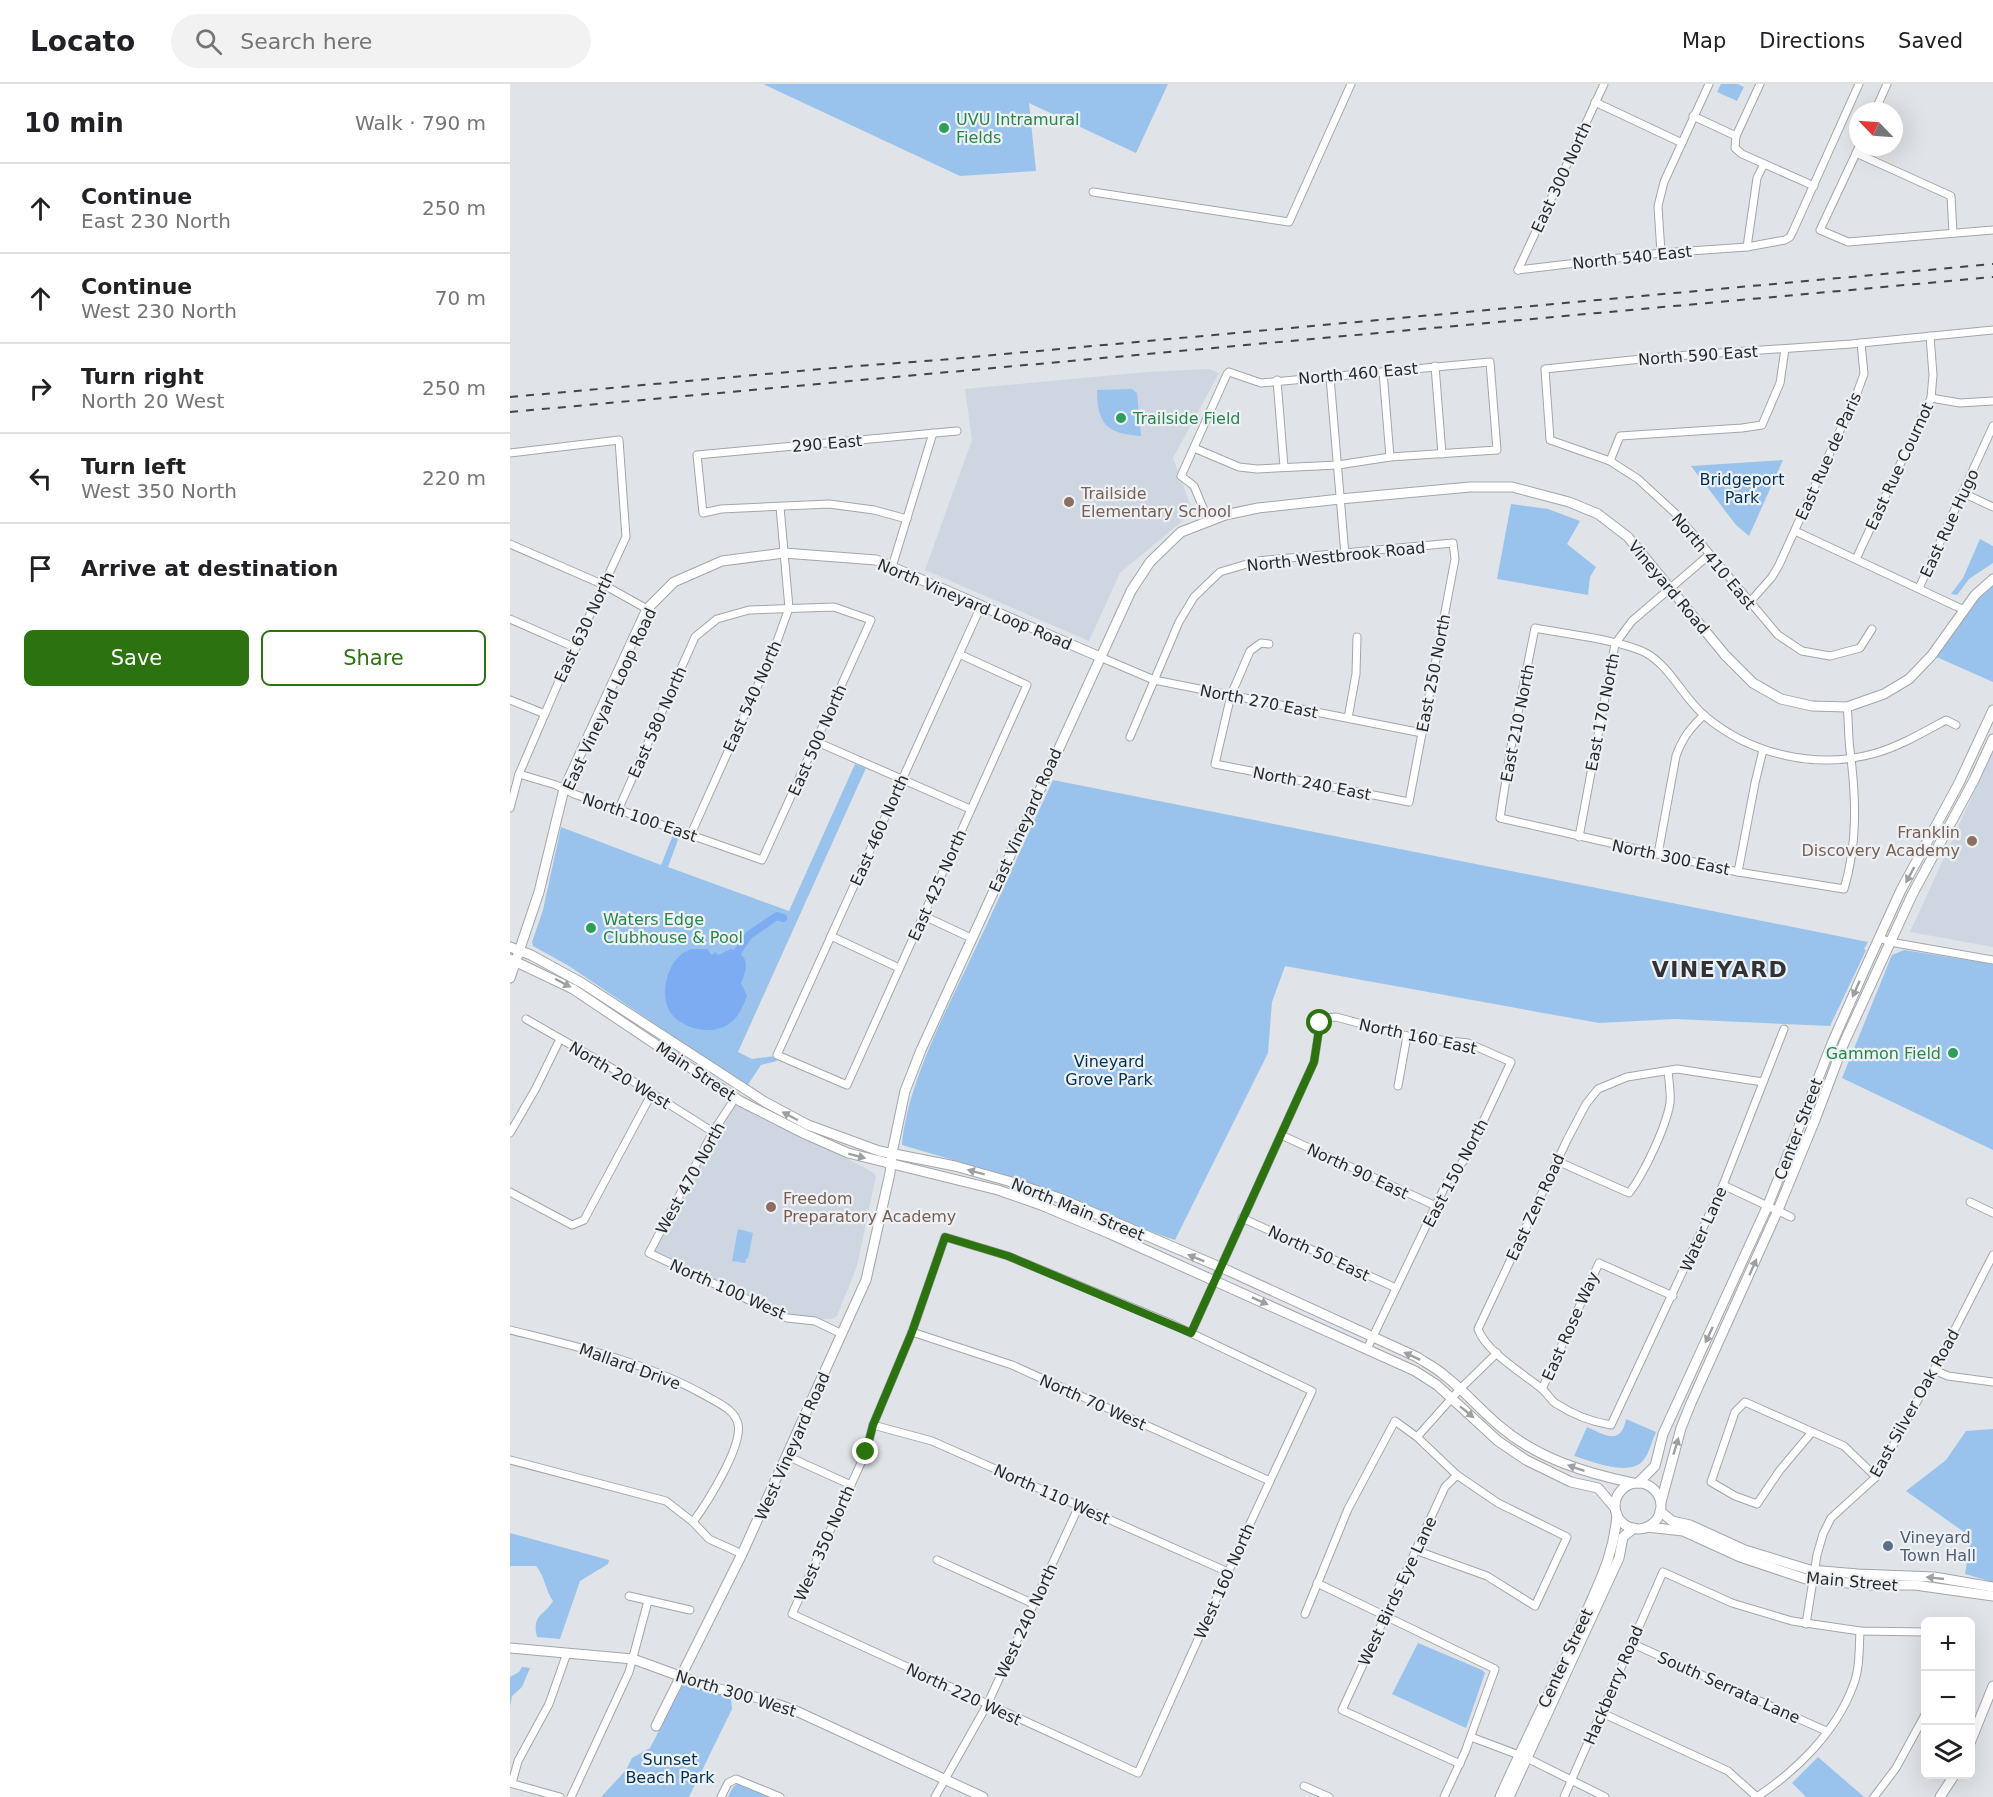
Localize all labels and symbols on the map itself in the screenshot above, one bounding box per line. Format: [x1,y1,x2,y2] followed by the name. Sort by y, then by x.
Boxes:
[1849,102,1903,156] north arrow
[956,110,1080,147] place label: UVU Intramural Fields
[1527,119,1595,236] street label: East 300 North
[937,121,951,135] marker: UVU Intramural Fields
[1571,242,1693,273] street label: North 540 East
[1638,342,1759,369] street label: North 590 East
[1297,359,1419,388] street label: North 460 East
[1792,389,1865,523] street label: East Rue de Paris
[1862,399,1937,533] street label: East Rue Cournot
[1132,409,1241,428] place label: Trailside Field
[1114,411,1128,425] marker: Trailside Field
[791,431,863,456] street label: 290 East
[1916,466,1983,580] street label: East Rue Hugo
[1700,470,1784,507] park label: Bridgeport Park
[1080,484,1231,521] place label: Trailside Elementary School
[1062,495,1076,509] marker: Trailside Elementary School
[1668,509,1759,613] street label: North 410 East
[1624,537,1713,638] street label: Vineyard Road
[1246,538,1426,575] street label: North Westbrook Road
[875,555,1075,654] street label: North Vineyard Loop Road
[550,569,618,686] street label: East 630 North
[559,605,660,793] street label: East Vineyard Loop Road
[1413,612,1454,734] street label: East 250 North
[719,638,786,755] street label: East 540 North
[1582,651,1623,773] street label: East 170 North
[1497,662,1538,784] street label: East 210 North
[624,664,691,781] street label: East 580 North
[1198,681,1320,722] street label: North 270 East
[784,682,851,799] street label: East 500 North
[985,745,1066,895] street label: East Vineyard Road
[1251,763,1373,804] street label: North 240 East
[846,772,913,889] street label: East 460 North
[580,789,700,846] street label: North 100 East
[1802,823,1960,860] place label: Franklin Discovery Academy
[904,827,971,944] street label: East 425 North
[1965,834,1979,848] marker: Franklin Discovery Academy
[1610,836,1732,879] street label: North 300 East
[1905,866,1914,883] one-way arrow
[603,910,743,947] place label: Waters Edge Clubhouse & Pool
[584,921,598,935] marker: Waters Edge Clubhouse & Pool
[1652,957,1788,982] district label: VINEYARD
[555,978,572,988] one-way arrow
[1852,980,1861,997] one-way arrow
[1306,1009,1332,1035] route start
[1357,1015,1479,1058] street label: North 160 East
[566,1038,674,1113] street label: North 20 West
[652,1038,739,1105] street label: Main Street
[1826,1044,1941,1063] place label: Gammon Field
[1946,1046,1960,1060] marker: Gammon Field
[1065,1052,1153,1089] park label: Vineyard Grove Park
[1770,1076,1827,1183] street label: Center Street
[781,1111,798,1121] one-way arrow
[1419,1116,1492,1231] street label: East 150 North
[652,1119,729,1237] street label: West 470 North
[1304,1140,1412,1203] street label: North 90 East
[848,1151,866,1161] one-way arrow
[1502,1151,1569,1264] street label: East Zen Road
[967,1167,985,1176] one-way arrow
[1009,1174,1147,1245] street label: North Main Street
[1676,1184,1731,1275] street label: Water Lane
[783,1189,956,1226] place label: Freedom Preparatory Academy
[764,1200,778,1214] marker: Freedom Preparatory Academy
[1265,1222,1373,1285] street label: North 50 East
[1187,1253,1205,1263] one-way arrow
[667,1255,789,1324] street label: North 100 West
[1749,1258,1758,1276] one-way arrow
[1538,1269,1603,1384] street label: East Rose Way
[1251,1296,1268,1305] one-way arrow
[1703,1326,1713,1344] one-way arrow
[1866,1326,1963,1481] street label: East Silver Oak Road
[577,1339,683,1394] street label: Mallard Drive
[1404,1351,1421,1360] one-way arrow
[751,1369,834,1523] street label: West Vineyard Road
[1037,1370,1149,1434] street label: North 70 West
[1459,1405,1475,1418] one-way arrow
[1672,1437,1681,1455] one-way arrow
[852,1438,878,1464] route end
[991,1460,1113,1529] street label: North 110 West
[1567,1462,1585,1472] one-way arrow
[790,1482,859,1604] street label: West 350 North
[1354,1513,1440,1669] street label: West Birds Eye Lane
[1190,1520,1259,1642] street label: West 160 North
[1899,1528,1976,1565] place label: Vineyard Town Hall
[1881,1539,1895,1553] marker: Vineyard Town Hall
[991,1561,1061,1682] street label: West 240 North
[1805,1568,1899,1595] street label: Main Street
[1926,1573,1945,1583] one-way arrow
[1534,1605,1597,1711] street label: Center Street
[1580,1623,1647,1748] street label: Hackberry Road
[1655,1647,1803,1727] street label: South Serrata Lane
[903,1659,1024,1729] street label: North 220 West
[673,1666,798,1721] street label: North 300 West
[625,1750,715,1787] park label: Sunset Beach Park

